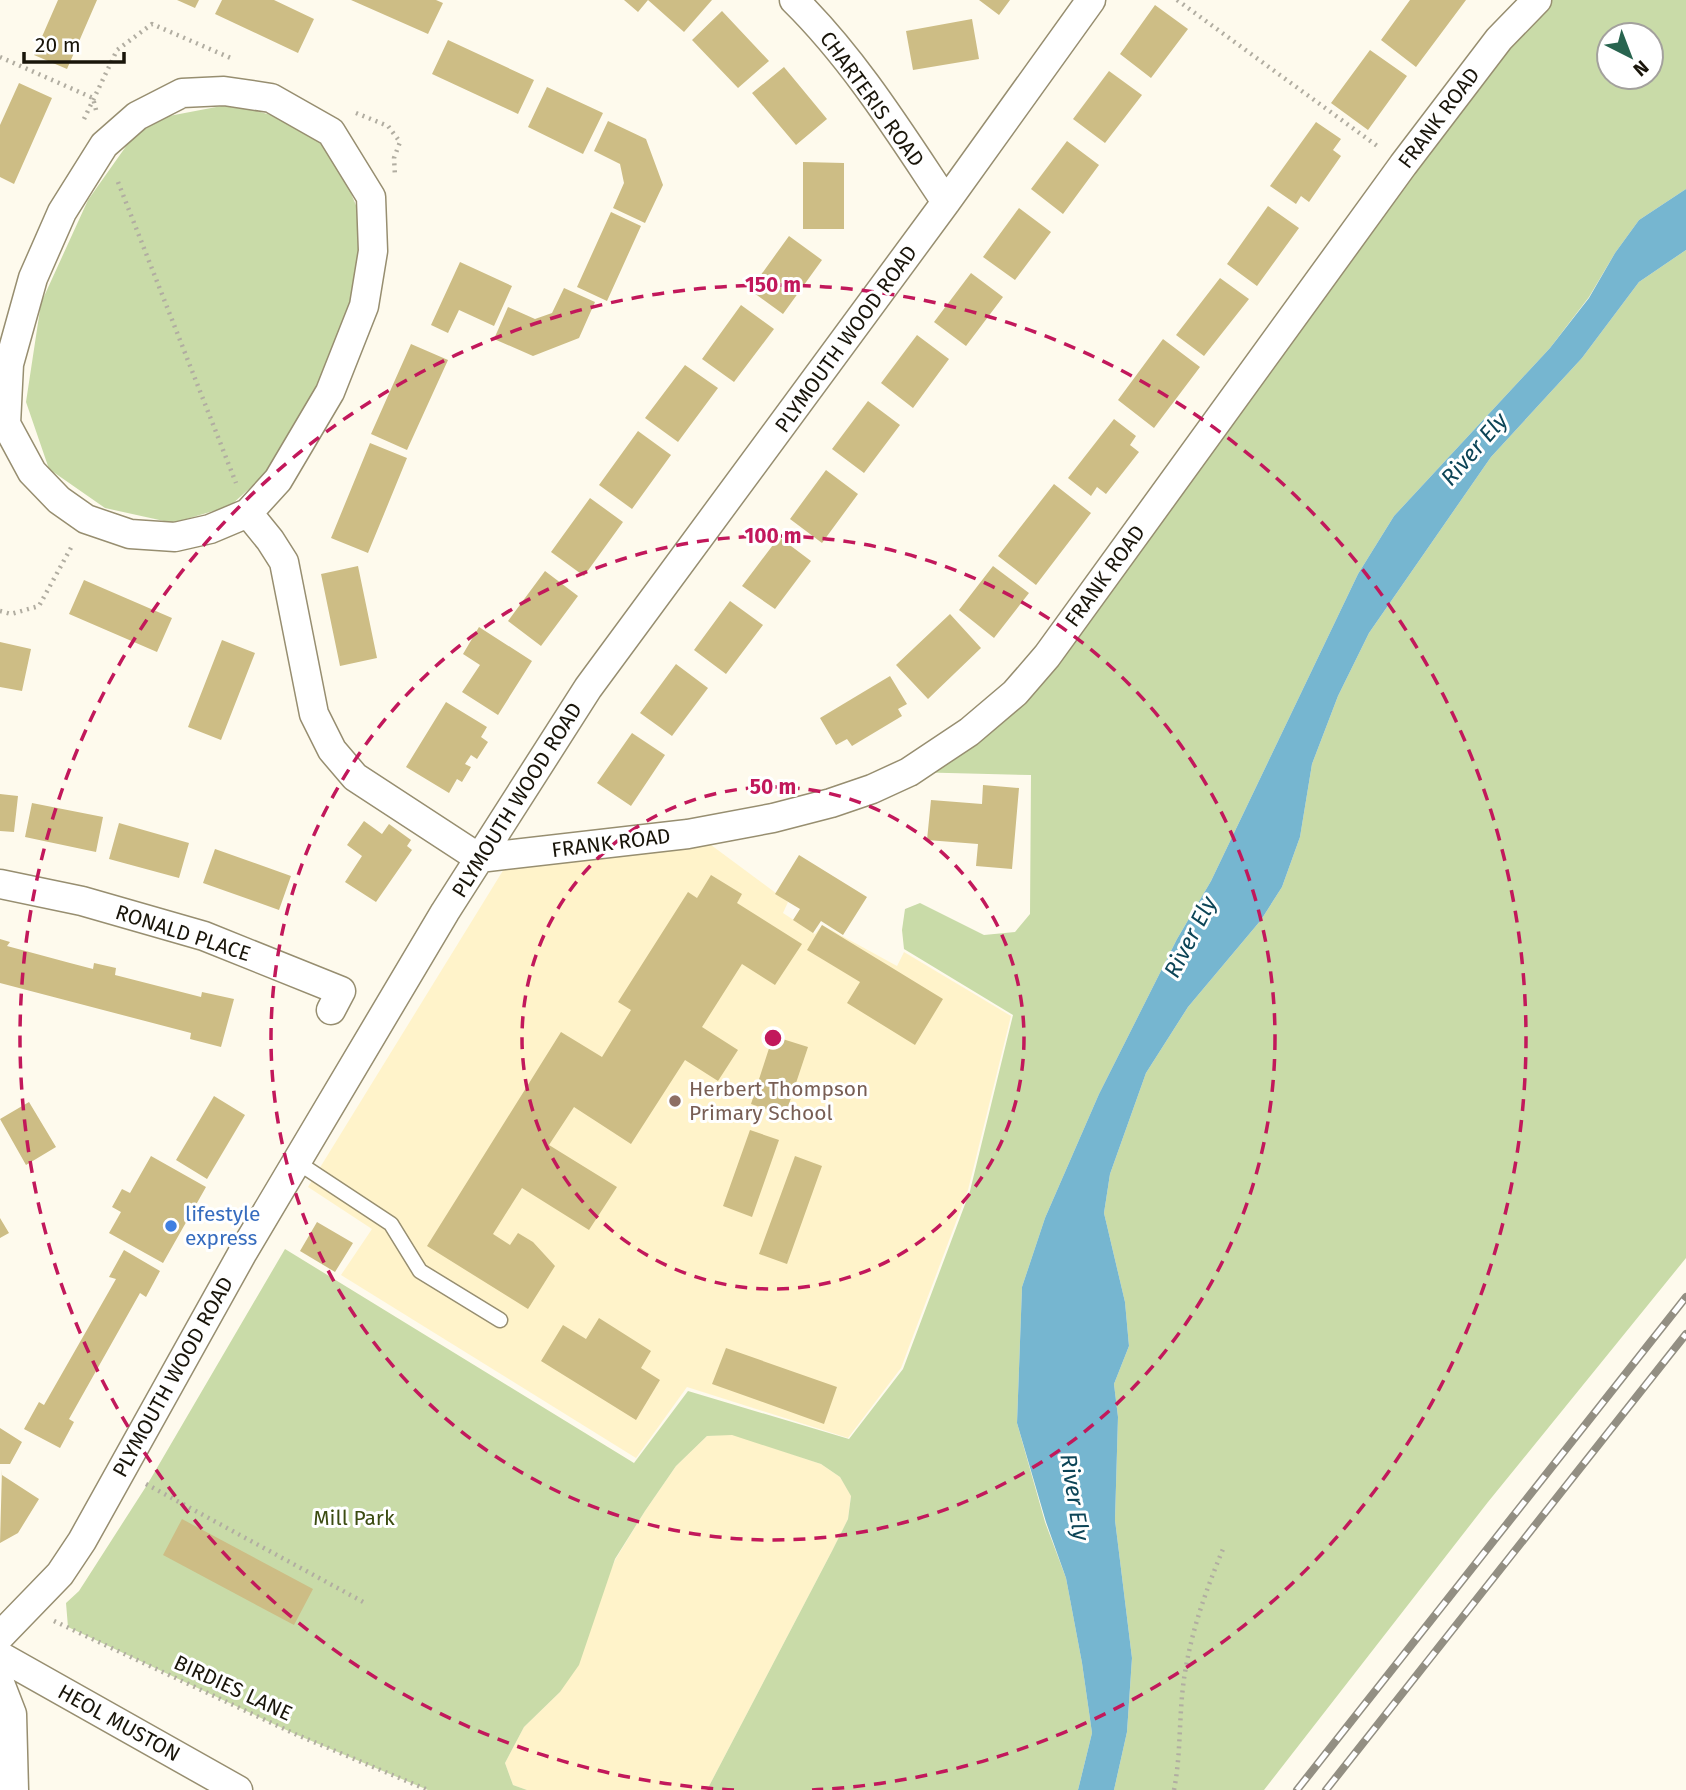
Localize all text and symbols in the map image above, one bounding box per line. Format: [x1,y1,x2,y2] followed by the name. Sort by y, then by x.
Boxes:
[24,21,124,65] scale bar
[1595,21,1665,91] north arrow
[814,26,930,172] street label: CHARTERIS ROAD
[35,32,81,58] text: 20 m
[1629,55,1653,81] text: N
[1393,62,1485,174] street label: FRANK ROAD
[769,240,923,438] street label: PLYMOUTH WOOD ROAD
[745,272,801,298] text: 150 m
[1435,406,1514,491] water label: River Ely
[1059,520,1151,632] street label: FRANK ROAD
[744,523,802,549] text: 100 m
[446,698,588,902] street label: PLYMOUTH WOOD ROAD
[750,774,796,800] text: 50 m
[550,823,672,863] street label: FRANK ROAD
[1158,891,1223,982] water label: River Ely
[112,899,254,967] street label: RONALD PLACE
[761,1026,785,1050] centre of rings
[689,1076,868,1126] place label: Herbert Thompson Primary School
[667,1093,683,1109] marker: Herbert Thompson Primary School
[185,1201,260,1251] place label: lifestyle express
[163,1218,179,1234] marker: lifestyle express
[107,1272,239,1482] street label: PLYMOUTH WOOD ROAD
[1054,1452,1096,1543] water label: River Ely
[313,1505,395,1531] park label: Mill Park
[170,1649,296,1727] street label: BIRDIES LANE
[53,1679,185,1767] street label: HEOL MUSTON

